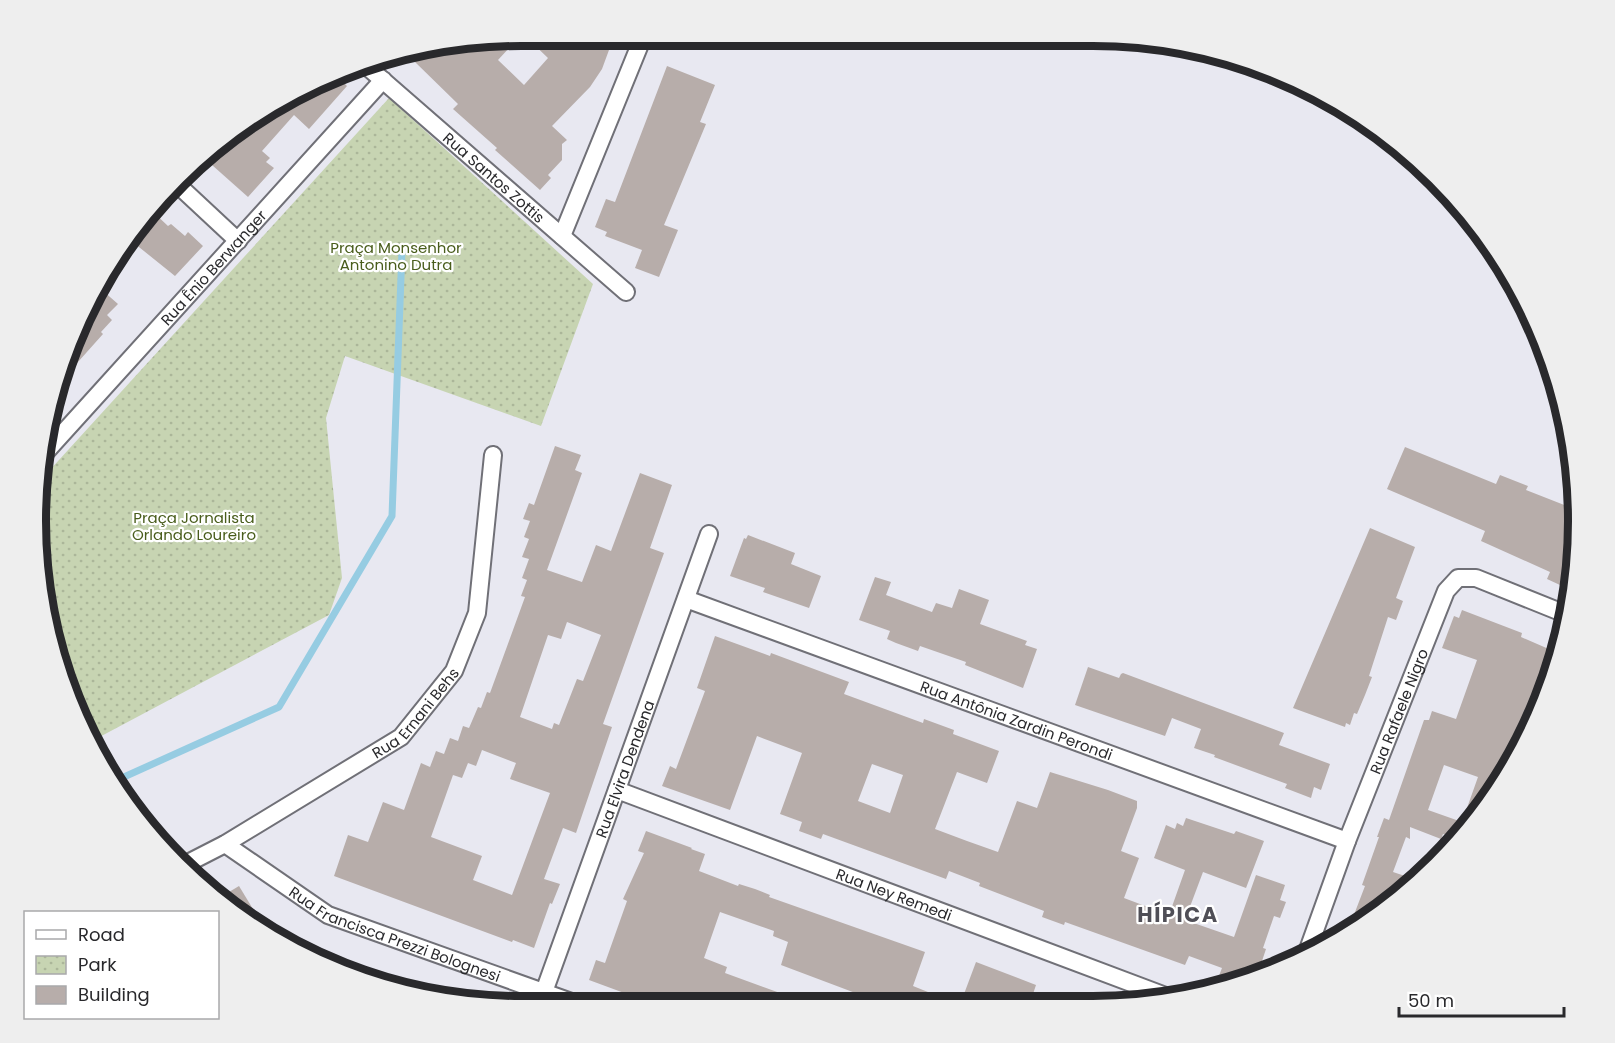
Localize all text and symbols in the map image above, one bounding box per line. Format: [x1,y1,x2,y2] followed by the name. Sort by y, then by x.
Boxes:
[439,127,550,228] street label: Rua Santos Zottis
[156,205,271,329] street label: Rua Ênio Berwanger
[330,237,462,275] park label: Praça Monsenhor Antonino Dutra
[132,507,256,545] park label: Praça Jornalista Orlando Loureiro
[1364,645,1433,777] street label: Rua Rafaele Nigro
[368,663,463,763] street label: Rua Ernani Behs
[918,675,1116,765] street label: Rua Antônia Zardin Perondi
[590,697,659,840] street label: Rua Elvira Dendena
[833,863,955,925] street label: Rua Ney Remedi
[285,881,503,986] street label: Rua Francisca Prezzi Bolognesi
[1137,900,1219,929] district label: HÍPICA
[24,911,219,1019] legend
[78,922,125,947] text: Road
[78,952,117,977] text: Park
[1399,980,1564,1018] scale bar
[78,982,150,1007] text: Building
[1408,988,1454,1013] text: 50 m

